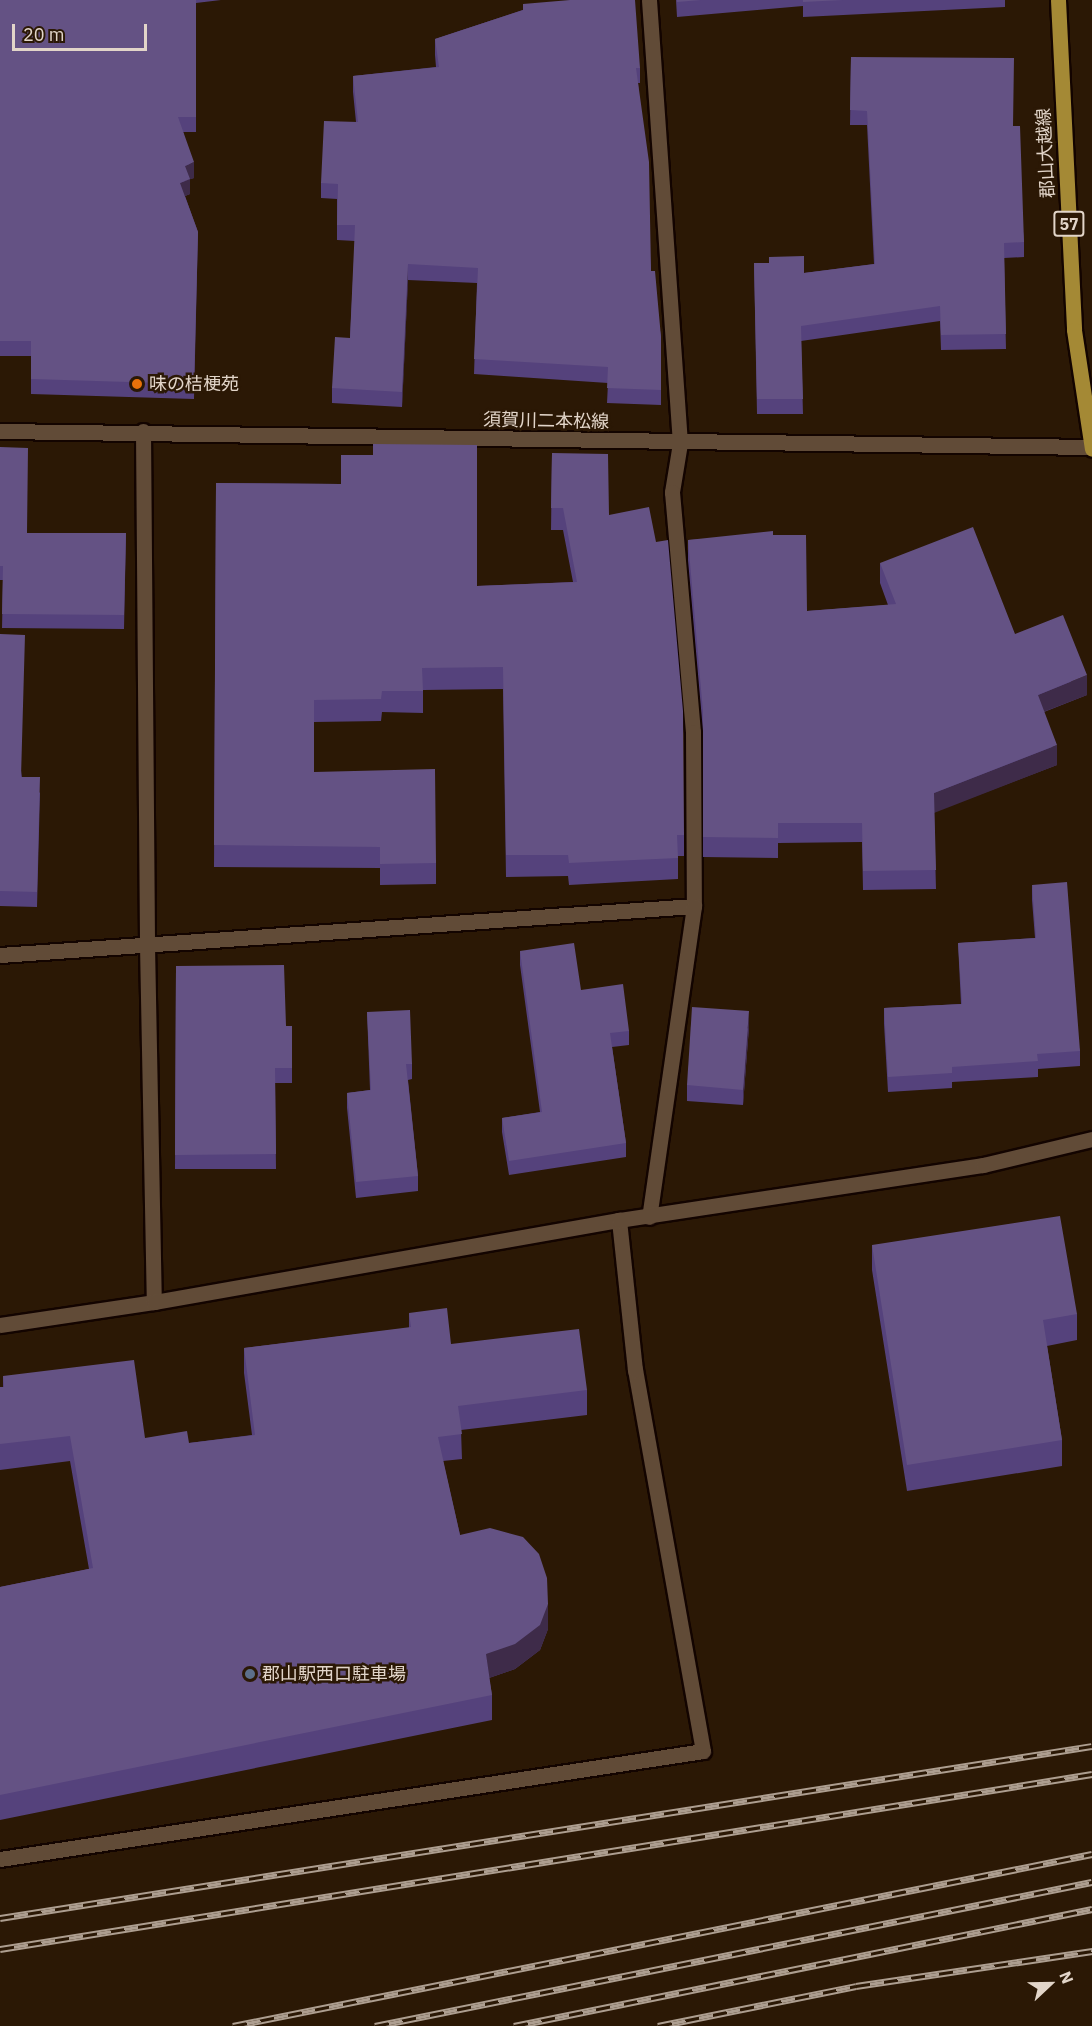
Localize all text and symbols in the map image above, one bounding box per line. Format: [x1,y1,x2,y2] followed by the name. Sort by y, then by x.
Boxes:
[15,12,150,50] scale bar
[23,23,65,46] text: 20 m
[1033,107,1059,199] street label: 郡山大越線
[1052,211,1086,237] road number: 57
[149,373,239,395] place label: 味の桔梗苑
[130,377,144,391] marker: 味の桔梗苑
[483,409,609,433] street label: 須賀川二本松線
[262,1663,406,1685] place label: 郡山駅西口駐車場
[243,1667,257,1681] marker: 郡山駅西口駐車場
[1020,1954,1080,2014] north arrow
[1055,1968,1078,1986] text: N

